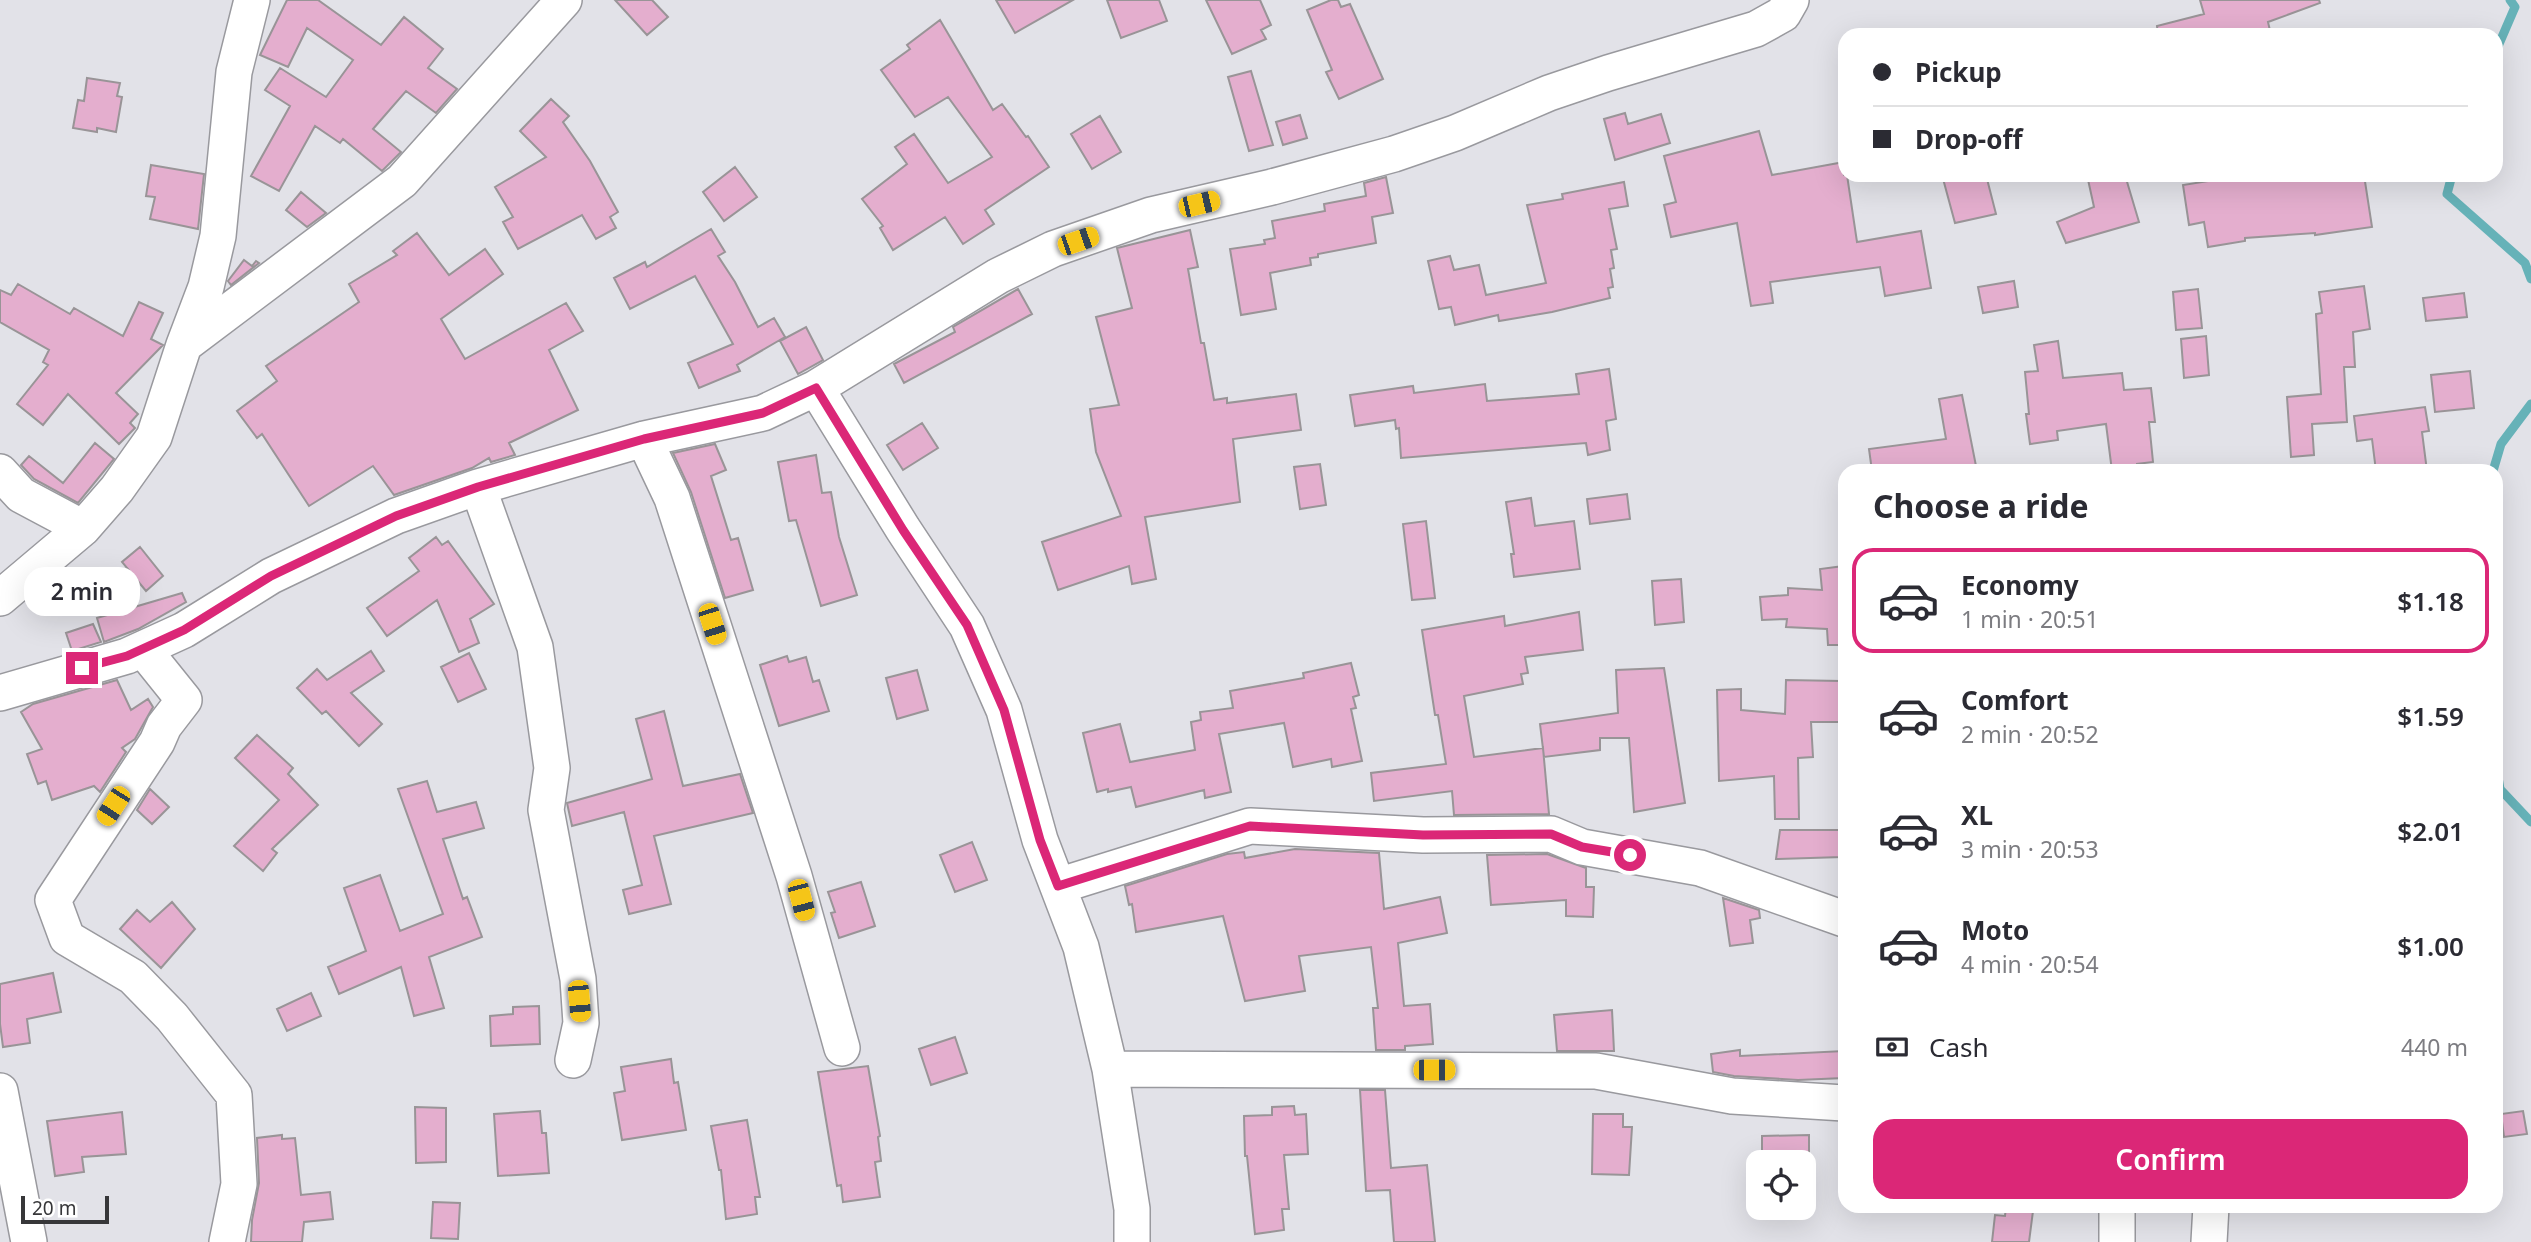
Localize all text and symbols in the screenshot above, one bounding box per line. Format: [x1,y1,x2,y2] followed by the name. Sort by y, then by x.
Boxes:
[1915,54,2002,90] text: Pickup
[1915,121,2022,157] text: Drop-off
[1177,189,1222,219] car
[1055,224,1102,258] car
[1873,484,2089,527] text: Choose a ride
[24,566,140,616] callout: 2 min
[1961,567,2079,603] text: Economy
[1877,569,1940,632] icon: car
[51,575,113,607] text: 2 min
[2397,583,2464,619] text: $1.18
[696,601,729,647] car
[1961,603,2099,635] text: 1 min · 20:51
[66,652,98,684] route end
[1961,682,2069,718] text: Comfort
[1877,684,1940,747] icon: car
[2397,698,2464,734] text: $1.59
[1961,718,2099,750] text: 2 min · 20:52
[93,783,134,829] car
[1961,797,1993,833] text: XL
[1877,799,1940,862] icon: car
[2397,813,2464,849] text: $2.01
[1961,833,2099,865] text: 3 min · 20:53
[1614,839,1646,871] route start
[786,877,817,923] car
[1961,912,2029,948] text: Moto
[1877,914,1940,977] icon: car
[2397,928,2464,964] text: $1.00
[1961,948,2099,980] text: 4 min · 20:54
[567,979,592,1023] car
[1873,1028,1911,1066] icon: cash
[1929,1029,1989,1065] text: Cash
[2401,1031,2468,1063] text: 440 m
[1414,1060,1456,1081] car
[1873,1119,2468,1199] button: Confirm
[1746,1150,1816,1220] map controls
[1746,1150,1816,1220] button: locate
[21,1193,108,1225] scale bar
[32,1195,76,1221] text: 20 m

